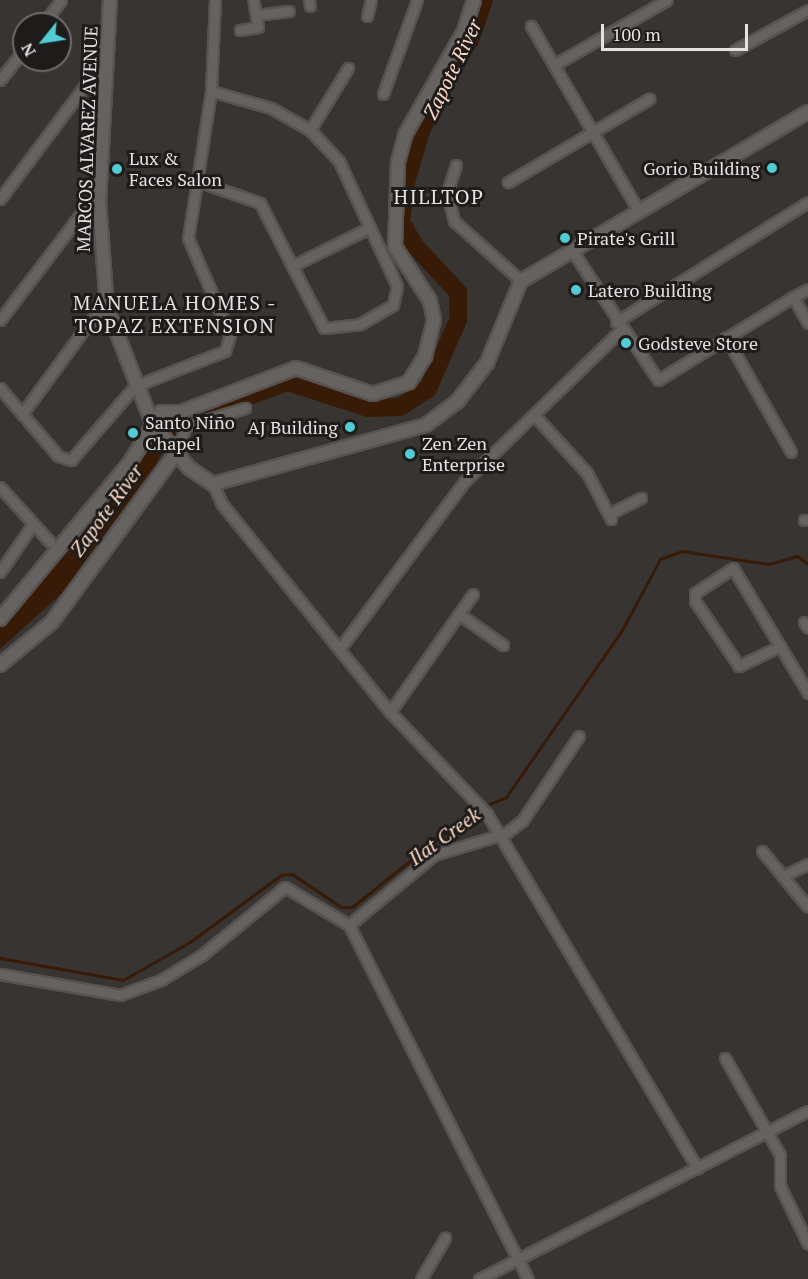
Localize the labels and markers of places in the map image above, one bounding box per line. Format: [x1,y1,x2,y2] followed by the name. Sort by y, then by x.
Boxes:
[129,148,222,190] place label: Lux & Faces Salon
[643,157,760,179] place label: Gorio Building
[765,161,779,175] marker: Gorio Building
[110,162,124,176] marker: Lux & Faces Salon
[577,227,675,249] place label: Pirate's Grill
[558,231,572,245] marker: Pirate's Grill
[588,279,712,301] place label: Latero Building
[569,283,583,297] marker: Latero Building
[638,332,758,354] place label: Godsteve Store
[619,336,633,350] marker: Godsteve Store
[145,412,235,454] place label: Santo Niño Chapel
[247,416,338,438] place label: AJ Building
[343,420,357,434] marker: AJ Building
[126,426,140,440] marker: Santo Niño Chapel
[422,433,505,476] place label: Zen Zen Enterprise
[403,447,417,461] marker: Zen Zen Enterprise

